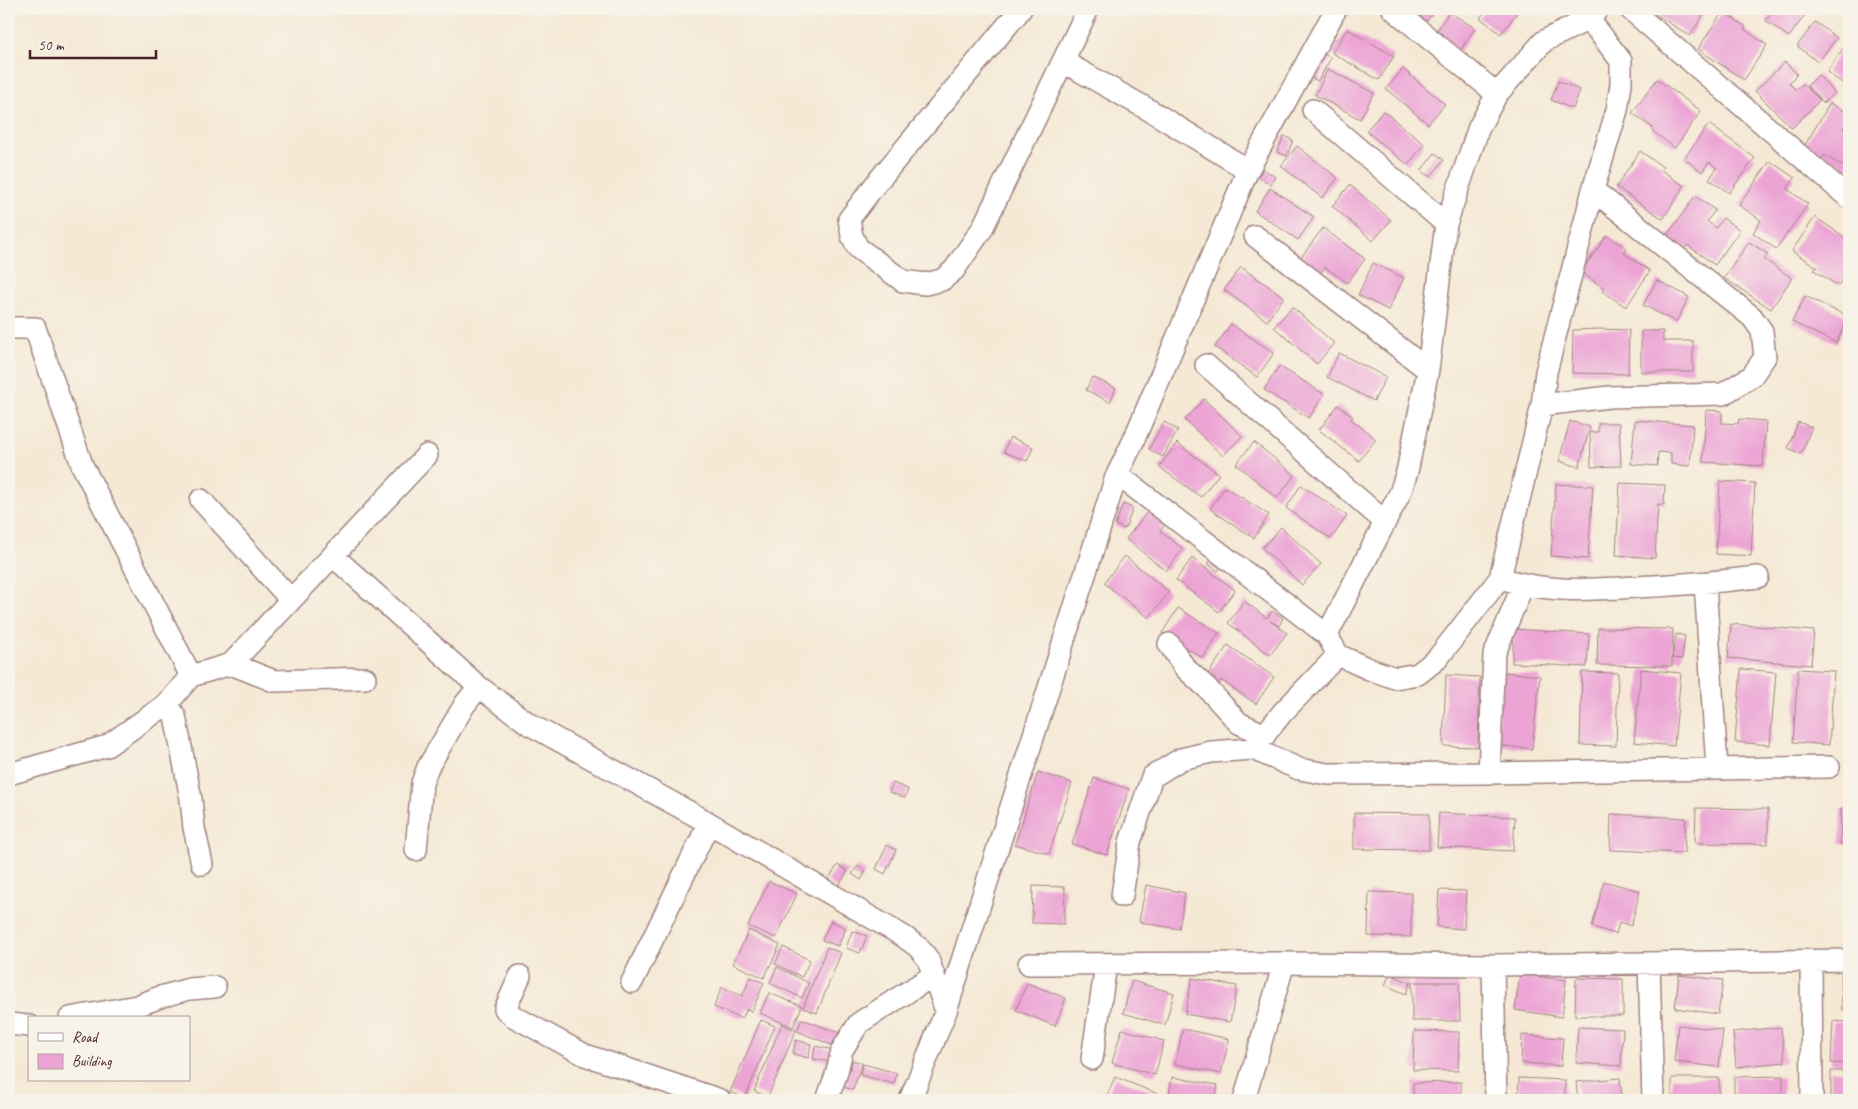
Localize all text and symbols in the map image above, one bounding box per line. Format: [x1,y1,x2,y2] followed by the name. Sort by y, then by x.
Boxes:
[30,28,156,60] scale bar
[38,36,65,55] text: 50 m
[28,1016,190,1082] legend
[72,1028,99,1047] text: Road
[72,1052,112,1071] text: Building

